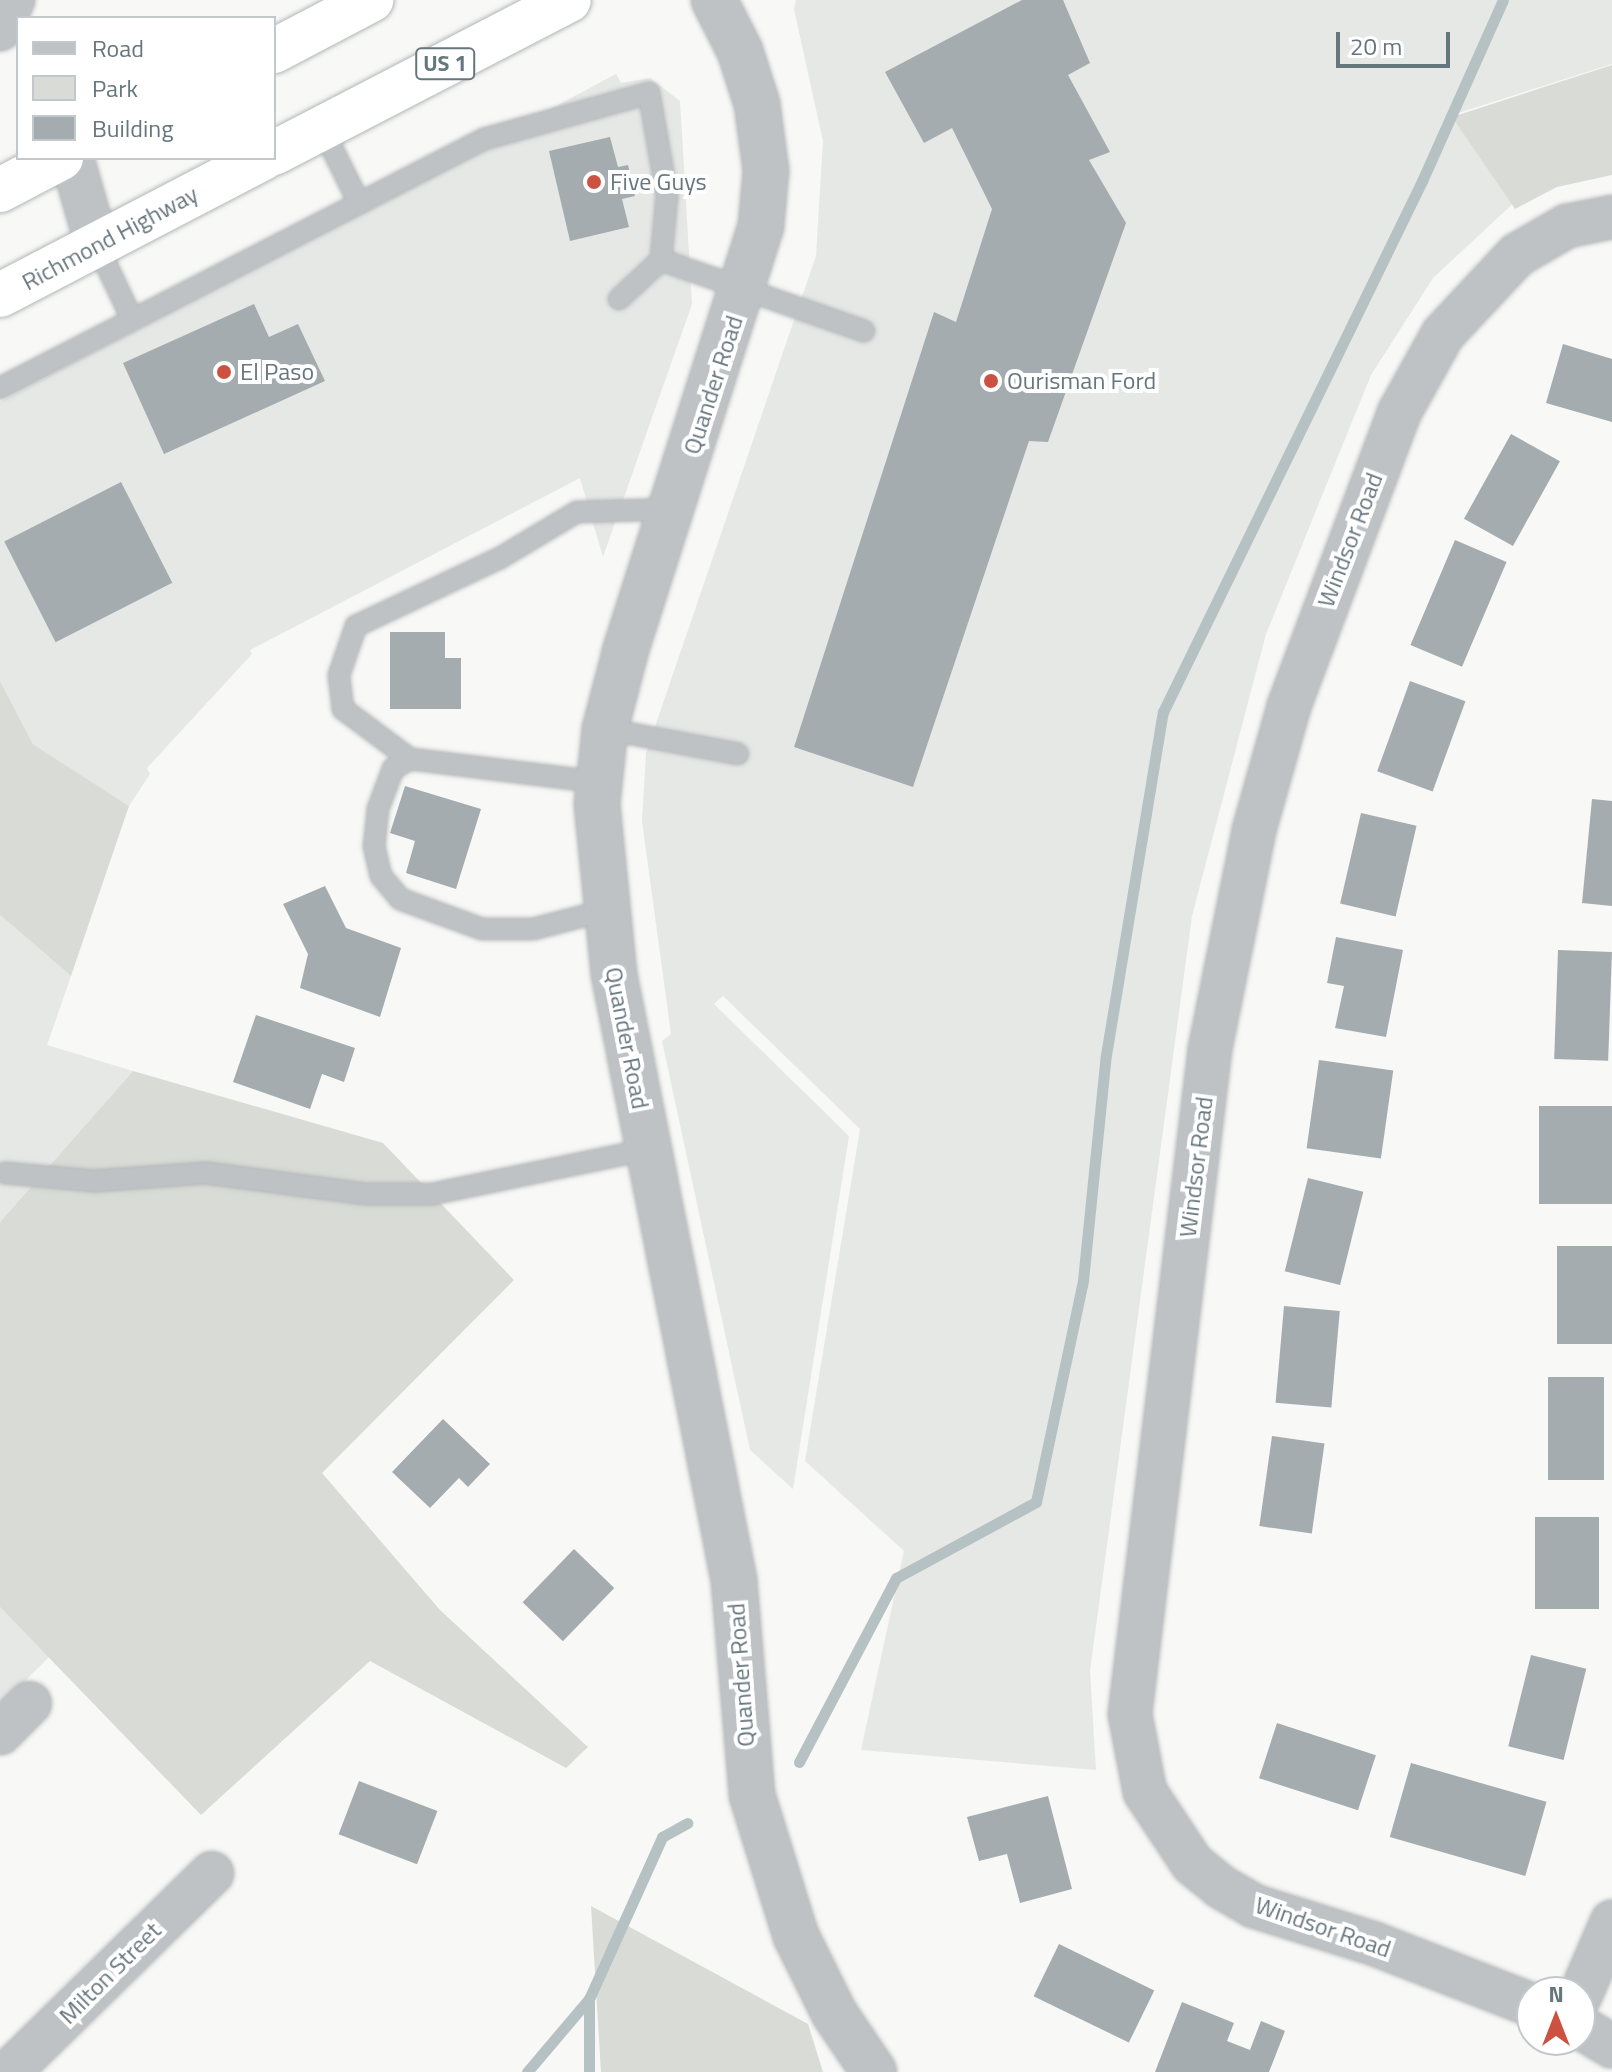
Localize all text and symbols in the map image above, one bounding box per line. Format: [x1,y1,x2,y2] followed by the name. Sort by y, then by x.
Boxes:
[16,16,276,160] legend
[1340,16,1454,66] scale bar
[1350,28,1402,64] text: 20 m
[92,30,144,66] text: Road
[415,46,475,82] road number: US 1
[92,70,138,106] text: Park
[92,110,174,146] text: Building
[610,168,707,196] place label: Five Guys
[585,173,603,191] marker: Five Guys
[17,179,203,297] street label: Richmond Highway
[677,312,749,458] street label: Quander Road
[240,358,314,386] place label: El Paso
[215,363,233,381] marker: El Paso
[1007,367,1156,395] place label: Ourisman Ford
[982,372,1000,390] marker: Ourisman Ford
[1311,469,1389,611] street label: Windsor Road
[599,965,655,1111] street label: Quander Road
[1173,1095,1219,1239] street label: Windsor Road
[722,1602,760,1748] street label: Quander Road
[1251,1890,1395,1964] street label: Windsor Road
[53,1916,167,2030] street label: Milton Street
[1516,1976,1596,2056] north arrow
[1548,1977,1564,2011] text: N

